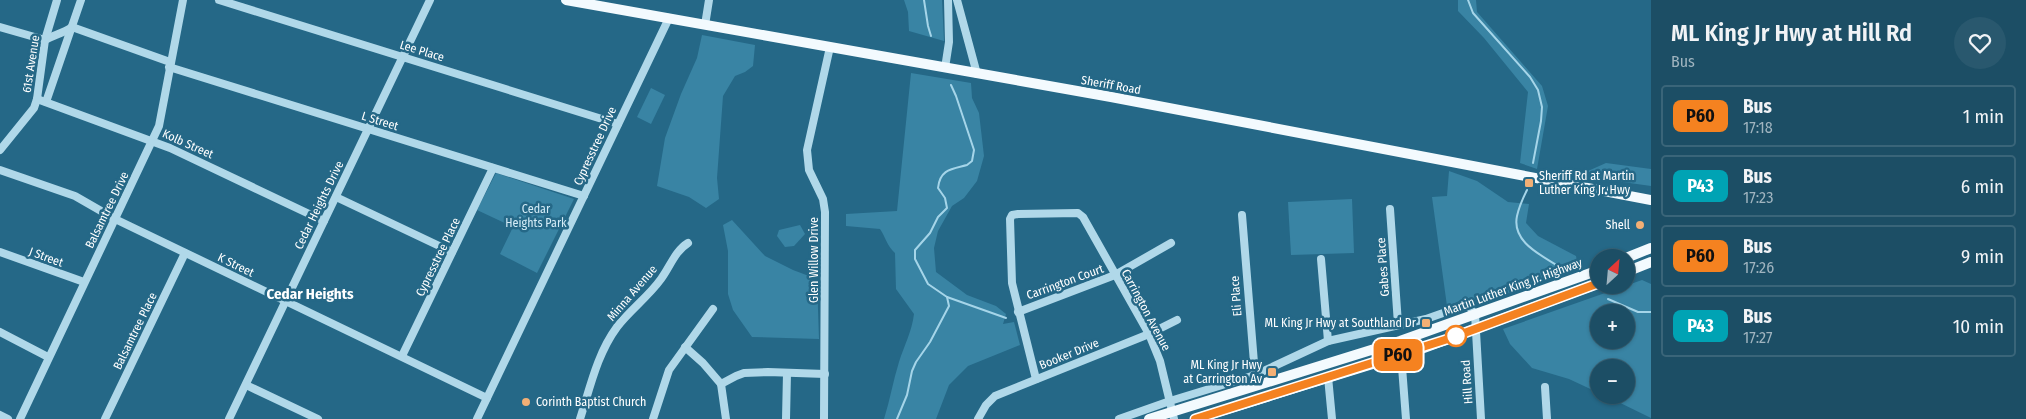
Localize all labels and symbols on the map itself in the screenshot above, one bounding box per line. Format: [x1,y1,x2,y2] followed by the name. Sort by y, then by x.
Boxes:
[20,34,42,94] street label: 61st Avenue
[398,38,446,64] street label: Lee Place
[1080,73,1142,97] street label: Sheriff Road
[571,104,619,187] street label: Cypresstree Drive
[360,109,400,133] street label: L Street
[160,127,216,161] street label: Kolb Street
[292,158,346,251] street label: Cedar Heights Drive
[82,169,132,251] street label: Balsamtree Drive
[1539,169,1635,197] place label: Sheriff Rd at Martin Luther King Jr. Hwy
[1523,177,1535,189] marker: Sheriff Rd at Martin Luther King Jr. Hwy
[505,202,567,230] park label: Cedar Heights Park
[413,215,463,299] street label: Cypresstree Place
[807,217,821,303] street label: Glen Willow Drive
[1605,218,1630,232] place label: Shell
[1634,219,1646,231] marker: Shell
[1374,237,1392,297] street label: Gabes Place
[27,244,65,270] street label: J Street
[1590,249,1635,294] north arrow
[216,250,257,280] street label: K Street
[1442,255,1585,319] street label: Martin Luther King Jr. Highway
[604,262,660,324] street label: Minna Avenue
[1025,262,1106,302] street label: Carrington Court
[1119,267,1173,353] street label: Carrington Avenue
[1228,275,1244,317] street label: Eli Place
[266,285,354,303] district label: Cedar Heights
[110,290,160,372] street label: Balsamtree Place
[1264,316,1417,330] place label: ML King Jr Hwy at Southland Dr
[1420,317,1432,329] marker: ML King Jr Hwy at Southland Dr
[1445,325,1467,347] unlabelled marker
[1037,336,1101,372] street label: Booker Drive
[1369,339,1427,371] line badge: P60
[1183,358,1263,386] place label: ML King Jr Hwy at Carrington Av
[1458,359,1476,405] street label: Hill Road
[1266,366,1278,378] marker: ML King Jr Hwy at Carrington Av
[536,395,646,409] place label: Corinth Baptist Church
[520,396,532,408] marker: Corinth Baptist Church

